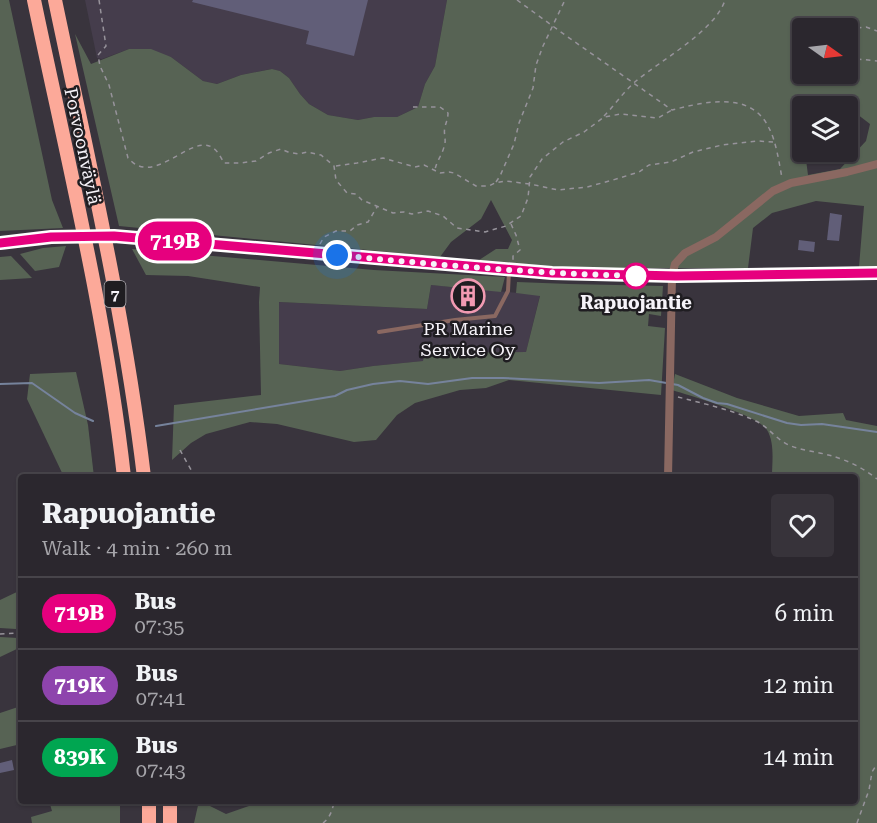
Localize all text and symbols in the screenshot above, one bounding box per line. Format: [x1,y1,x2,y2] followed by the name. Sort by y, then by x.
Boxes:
[792,18,858,84] north arrow
[792,18,858,162] map controls
[60,86,106,207] street label: Porvoonväylä
[792,96,858,162] button: layers
[133,222,217,260] line badge: 719B
[150,229,200,253] text: 719B
[322,240,352,270] your location
[623,263,649,289] marker: Rapuojantie
[450,278,486,314] building icon: PR Marine Service Oy
[104,281,126,307] road number: 7
[580,292,692,313] place label: Rapuojantie
[421,318,516,360] place label: PR Marine Service Oy
[771,494,834,557] button: heart
[42,497,216,530] text: Rapuojantie
[42,536,232,560] text: Walk · 4 min · 260 m
[134,589,176,614] text: Bus
[54,601,104,625] text: 719B
[775,601,834,626] text: 6 min
[134,614,184,638] text: 07:35
[136,661,178,686] text: Bus
[54,673,106,697] text: 719K
[763,673,834,698] text: 12 min
[136,686,186,710] text: 07:41
[136,733,178,758] text: Bus
[54,745,106,769] text: 839K
[763,745,834,770] text: 14 min
[136,758,186,782] text: 07:43

